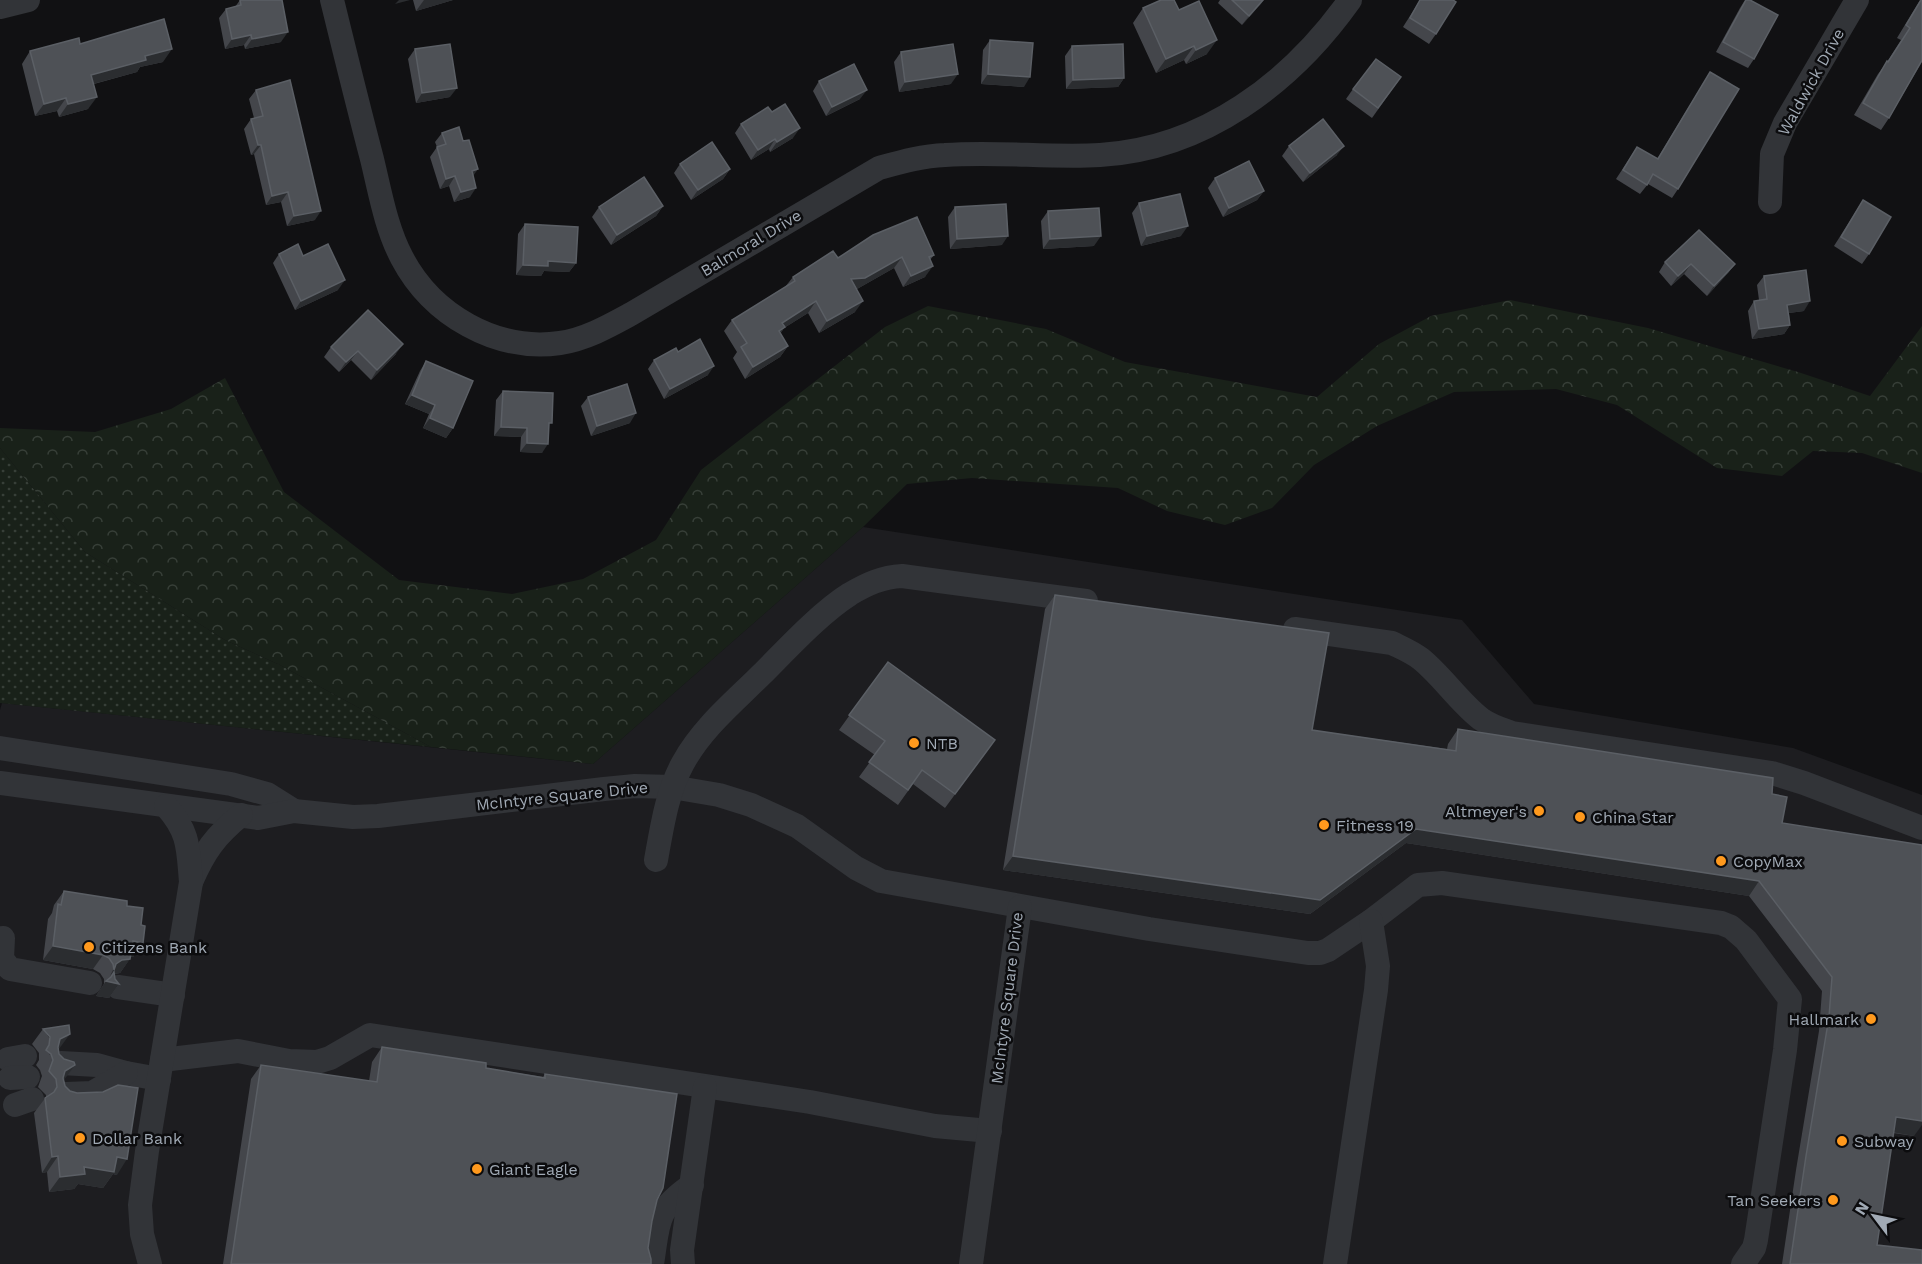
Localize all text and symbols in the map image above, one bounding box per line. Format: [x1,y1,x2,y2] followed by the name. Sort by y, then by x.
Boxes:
[1774,25,1848,139] street label: Waldwick Drive
[697,205,805,281] street label: Balmoral Drive
[926,734,958,753] place label: NTB
[907,736,921,750] marker: NTB
[475,778,649,814] street label: McIntyre Square Drive
[1445,802,1527,821] place label: Altmeyer's
[1532,804,1546,818] marker: Altmeyer's
[1592,808,1674,827] place label: China Star
[1573,810,1587,824] marker: China Star
[1336,816,1414,835] place label: Fitness 19
[1317,818,1331,832] marker: Fitness 19
[1733,852,1803,871] place label: CopyMax
[1714,854,1728,868] marker: CopyMax
[987,911,1027,1085] street label: McIntyre Square Drive
[101,938,207,957] place label: Citizens Bank
[82,940,96,954] marker: Citizens Bank
[1789,1010,1859,1029] place label: Hallmark
[1864,1012,1878,1026] marker: Hallmark
[92,1129,182,1148] place label: Dollar Bank
[73,1131,87,1145] marker: Dollar Bank
[1854,1132,1915,1151] place label: Subway
[1835,1134,1849,1148] marker: Subway
[489,1160,578,1179] place label: Giant Eagle
[470,1162,484,1176] marker: Giant Eagle
[1844,1186,1904,1246] north arrow
[1727,1191,1821,1210] place label: Tan Seekers
[1826,1193,1840,1207] marker: Tan Seekers
[1851,1198,1873,1218] text: N

